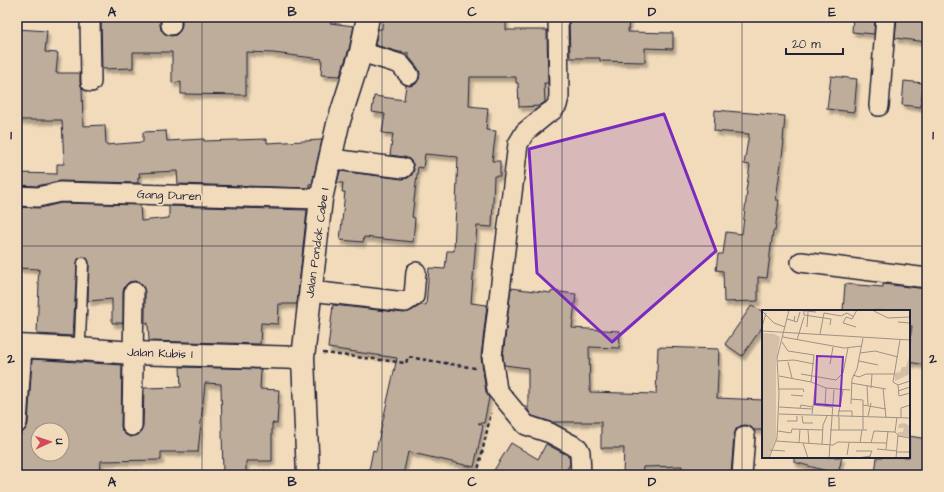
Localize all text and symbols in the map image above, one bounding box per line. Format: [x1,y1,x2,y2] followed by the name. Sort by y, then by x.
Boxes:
[108,3,117,21] text: A
[287,3,297,21] text: B
[467,3,477,21] text: C
[648,3,657,21] text: D
[828,3,836,21] text: E
[786,30,843,56] scale bar
[792,36,821,53] text: 20 m
[10,126,12,144] text: 1
[932,126,934,144] text: 1
[136,186,201,206] street label: Gang Duren
[301,187,334,299] street label: Jalan Pondok Cabe I
[762,310,910,458] inset map
[127,344,193,363] street label: Jalan Kubis I
[6,350,15,368] text: 2
[928,350,937,368] text: 2
[30,422,70,462] north arrow
[52,437,67,445] text: U
[108,473,117,491] text: A
[287,473,297,491] text: B
[467,473,477,491] text: C
[648,473,657,491] text: D
[828,473,836,491] text: E

